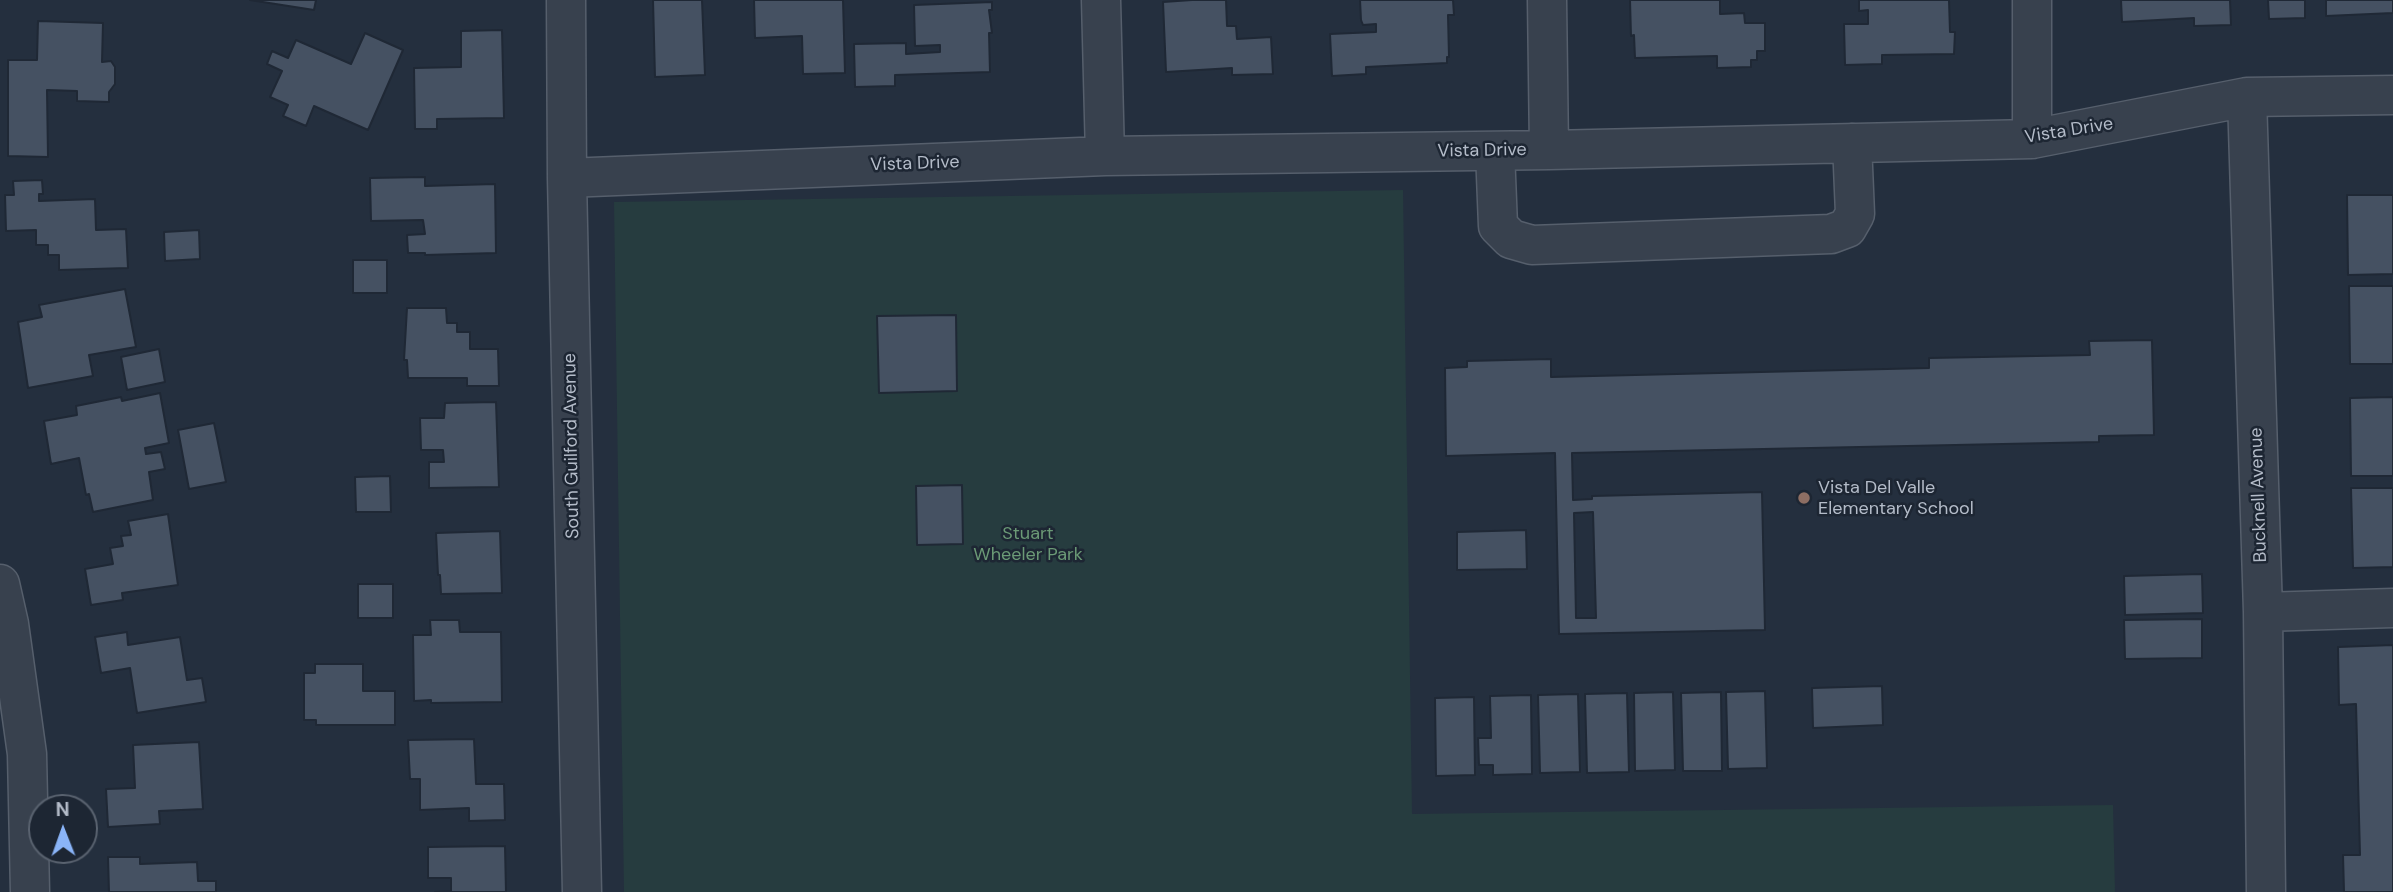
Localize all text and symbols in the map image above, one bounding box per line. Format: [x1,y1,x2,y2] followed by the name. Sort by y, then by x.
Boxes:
[2023,113,2115,149] street label: Vista Drive
[1437,139,1527,163] street label: Vista Drive
[870,152,960,176] street label: Vista Drive
[560,353,584,539] street label: South Guilford Avenue
[2246,427,2272,563] street label: Bucknell Avenue
[1818,477,1974,520] place label: Vista Del Valle Elementary School
[1796,490,1812,506] marker: Vista Del Valle Elementary School
[973,523,1083,566] park label: Stuart Wheeler Park
[28,794,98,864] north arrow
[56,797,70,822] text: N

